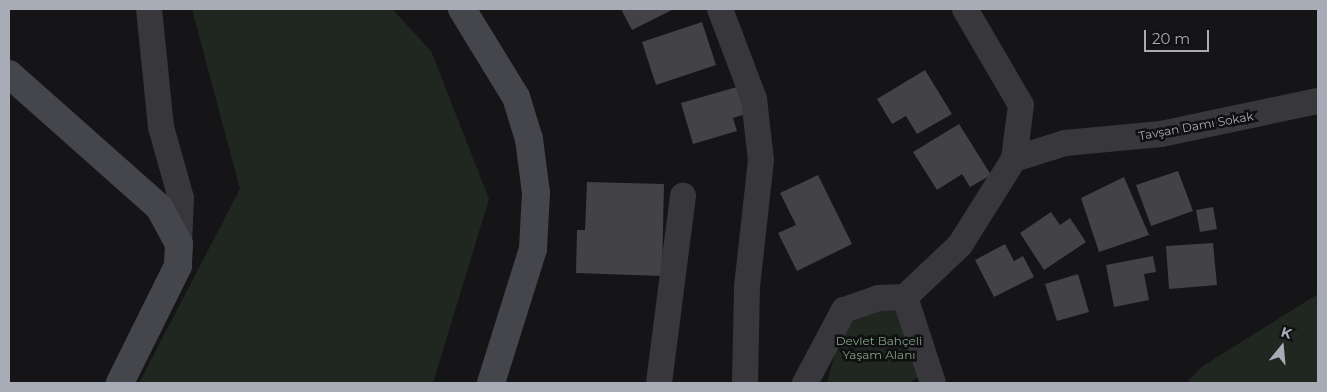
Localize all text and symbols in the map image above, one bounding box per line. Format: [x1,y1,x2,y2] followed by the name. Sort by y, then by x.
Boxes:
[1147,20,1212,52] scale bar
[1152,29,1190,48] text: 20 m
[1137,109,1255,143] street label: Tavşan Damı Sokak
[1257,322,1307,372] north arrow
[1279,323,1294,343] text: K
[836,334,922,362] park label: Devlet Bahçeli Yaşam Alanı

